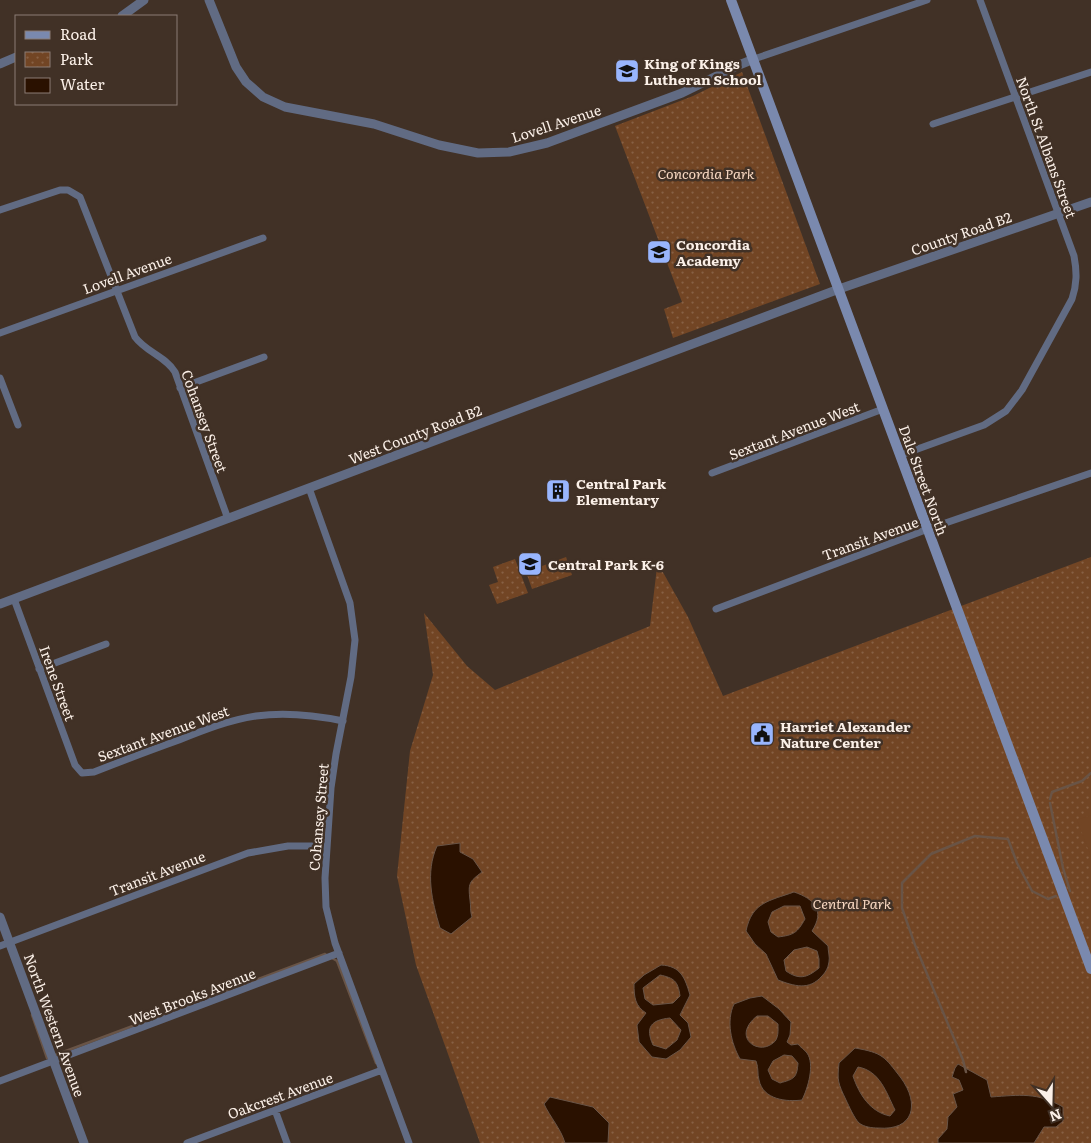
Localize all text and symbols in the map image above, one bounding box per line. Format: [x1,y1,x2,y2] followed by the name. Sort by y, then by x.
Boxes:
[15,15,178,105] legend
[60,22,96,45] text: Road
[60,47,94,70] text: Park
[644,53,762,89] place label: King of Kings Lutheran School
[614,58,640,84] school or university icon: King of Kings Lutheran School
[60,72,105,95] text: Water
[1012,73,1082,221] street label: North St Albans Street
[509,99,603,147] street label: Lovell Avenue
[657,163,755,183] park label: Concordia Park
[908,206,1014,260] street label: County Road B2
[676,234,751,270] place label: Concordia Academy
[646,239,672,265] school or university icon: Concordia Academy
[80,248,174,298] street label: Lovell Avenue
[177,367,233,475] street label: Cohansey Street
[726,396,863,464] street label: Sextant Avenue West
[346,399,484,469] street label: West County Road B2
[895,422,953,538] street label: Dale Street North
[576,473,667,509] place label: Central Park Elementary
[545,478,571,504] building icon: Central Park Elementary
[819,511,921,565] street label: Transit Avenue
[517,551,543,577] school or university icon: Central Park K-6
[548,554,664,574] place label: Central Park K-6
[35,643,81,724] street label: Irene Street
[94,700,232,766] street label: Sextant Avenue West
[780,716,911,752] place label: Harriet Alexander Nature Center
[749,721,775,747] public building icon: Harriet Alexander Nature Center
[303,762,333,872] street label: Cohansey Street
[106,846,208,900] street label: Transit Avenue
[813,893,892,913] park label: Central Park
[20,951,90,1099] street label: North Western Avenue
[126,963,258,1029] street label: West Brooks Avenue
[224,1067,336,1123] street label: Oakcrest Avenue
[1026,1078,1076,1128] north arrow
[1047,1105,1065,1128] text: N

